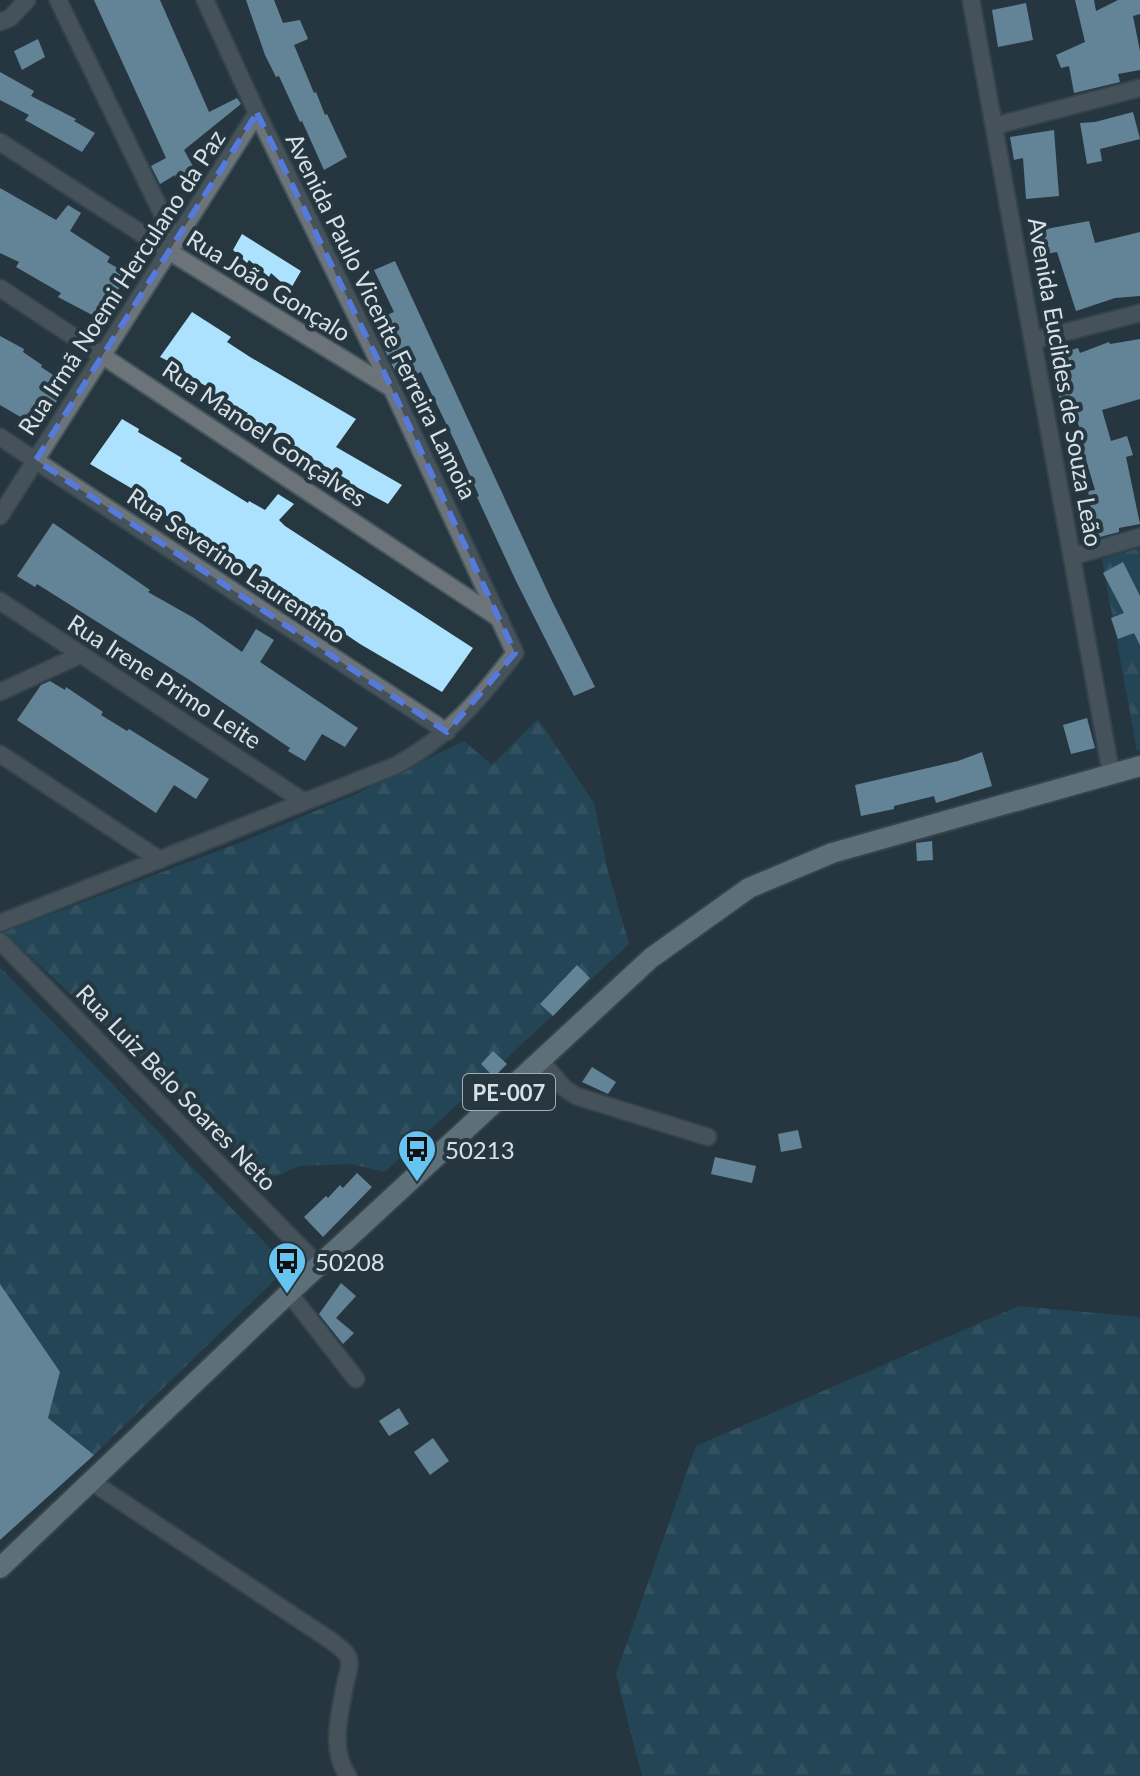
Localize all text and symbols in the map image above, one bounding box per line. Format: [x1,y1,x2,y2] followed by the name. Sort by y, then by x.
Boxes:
[11,124,231,440] street label: Rua Irmã Noemi Herculano da Paz
[281,128,483,504] street label: Avenida Paulo Vicente Ferreira Lamoia
[1023,215,1109,549] street label: Avenida Euclides de Souza Leão
[182,223,356,347] street label: Rua João Gonçalo
[157,354,373,512] street label: Rua Manoel Gonçalves
[122,481,352,649] street label: Rua Severino Laurentino
[63,608,267,754] street label: Rua Irene Primo Leite
[71,978,283,1196] street label: Rua Luiz Belo Soares Neto
[463,1074,555,1110] road number: PE-007
[396,1128,438,1183] bus stop icon: 50213
[445,1135,515,1164] place label: 50213
[266,1240,308,1295] bus stop icon: 50208
[315,1247,385,1276] place label: 50208

